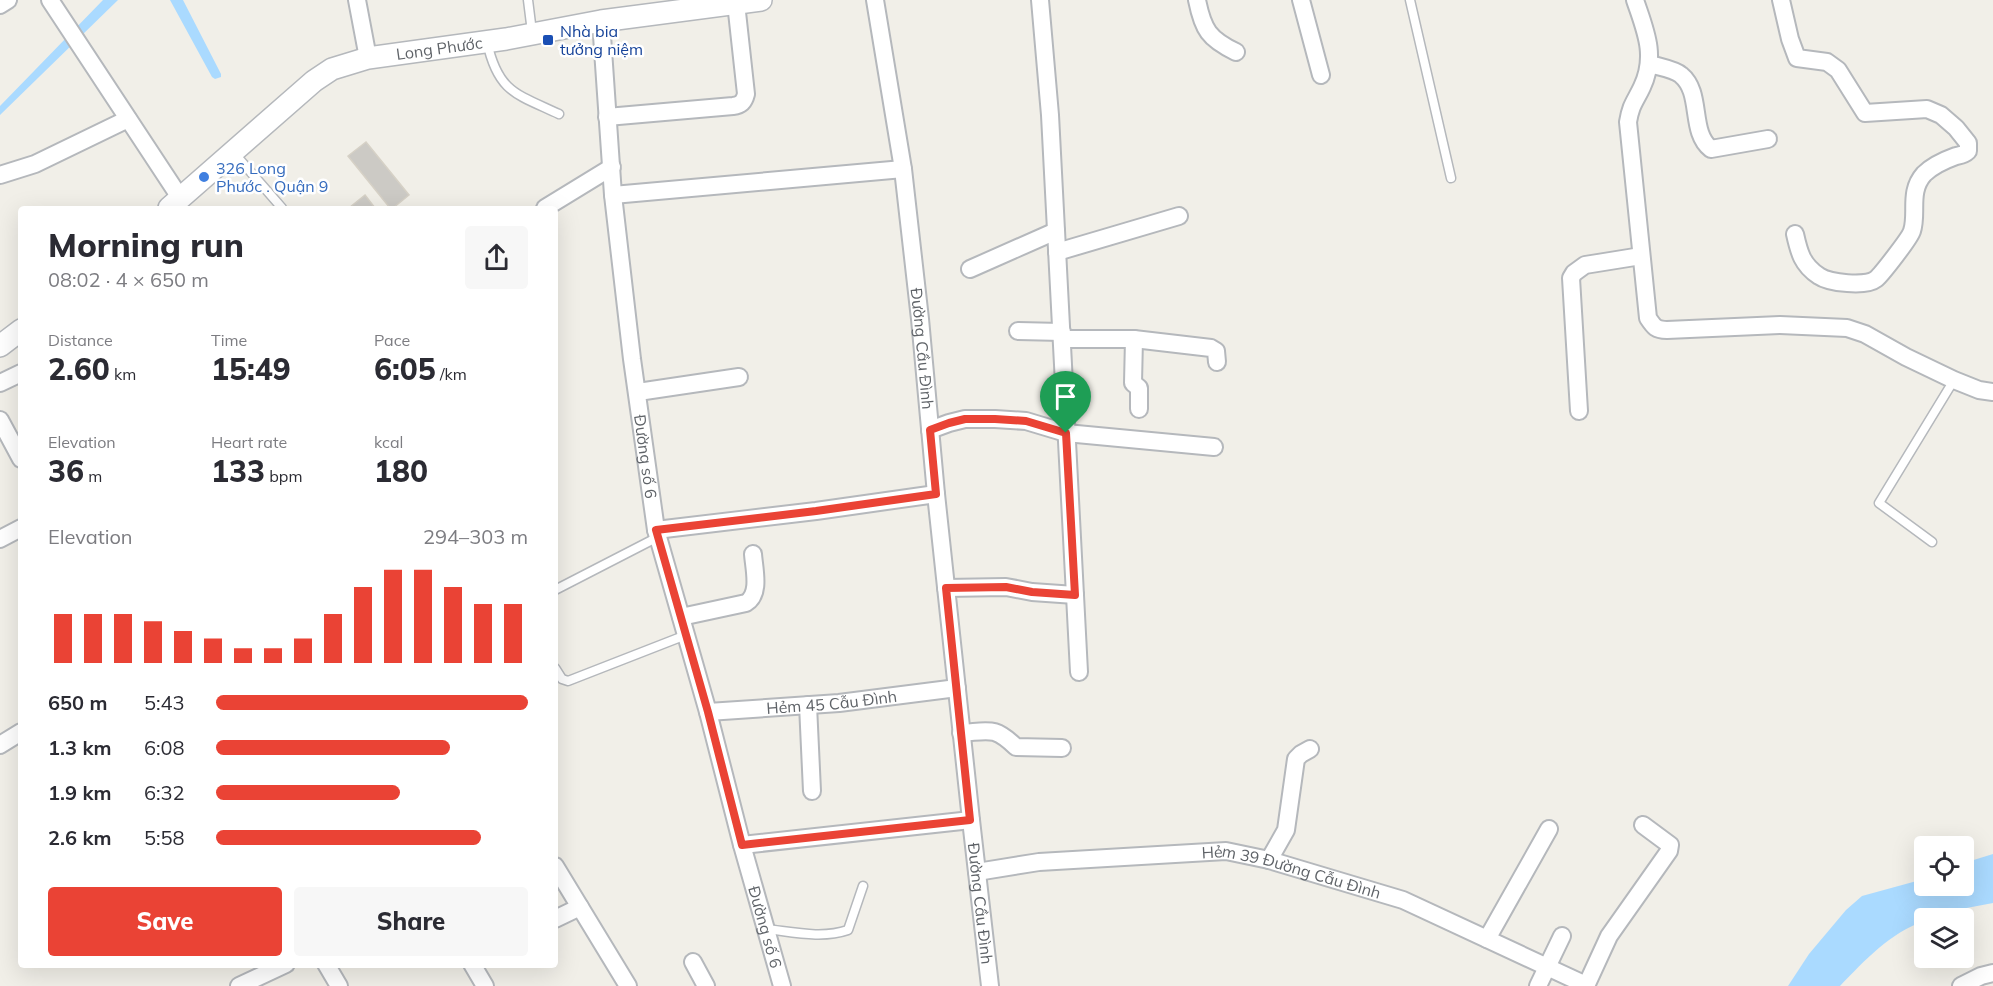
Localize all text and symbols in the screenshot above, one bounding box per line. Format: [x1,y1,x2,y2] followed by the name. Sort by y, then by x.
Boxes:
[560,21,643,59] place label: Nhà bia tưởng niệm
[395,32,484,64] street label: Long Phước
[541,33,555,47] marker: Nhà bia tưởng niệm
[216,158,328,196] place label: 326 Long Phước . Quận 9
[197,170,211,184] marker: 326 Long Phước . Quận 9
[48,224,244,265] text: Morning run
[465,226,528,289] button: share
[48,267,209,292] text: 08:02 · 4 × 650 m
[907,287,938,410] street label: Đường Cầu Đình
[48,330,113,350] text: Distance
[211,330,247,350] text: Time
[374,330,410,350] text: Pace
[48,350,110,388] text: 2.60
[211,350,291,388] text: 15:49
[374,350,436,388] text: 6:05
[110,364,136,384] text: km
[436,364,467,384] text: /km
[1040,371,1091,433] pin
[1049,380,1082,413] icon: arrive
[630,413,661,500] street label: Đường số 6
[48,432,116,452] text: Elevation
[211,432,287,452] text: Heart rate
[374,432,403,452] text: kcal
[48,452,84,490] text: 36
[211,452,265,490] text: 133
[374,452,428,490] text: 180
[84,466,102,486] text: m
[265,466,302,486] text: bpm
[48,524,133,549] text: Elevation
[423,524,528,549] text: 294–303 m
[766,686,898,718] street label: Hẻm 45 Cẫu Đình
[48,690,107,715] text: 650 m
[144,690,185,715] text: 5:43
[48,735,111,760] text: 1.3 km
[144,735,185,760] text: 6:08
[48,780,111,805] text: 1.9 km
[144,780,185,805] text: 6:32
[48,825,111,850] text: 2.6 km
[144,825,185,850] text: 5:58
[1914,836,1974,968] map controls
[1914,836,1974,896] button: locate
[1201,840,1383,903] street label: Hẻm 39 Đường Cẫu Đình
[964,842,997,965] street label: Đường Cầu Đình
[744,884,786,970] street label: Đường số 6
[48,887,282,956] button: Save
[294,887,528,956] button: Share
[1914,908,1974,968] button: layers

